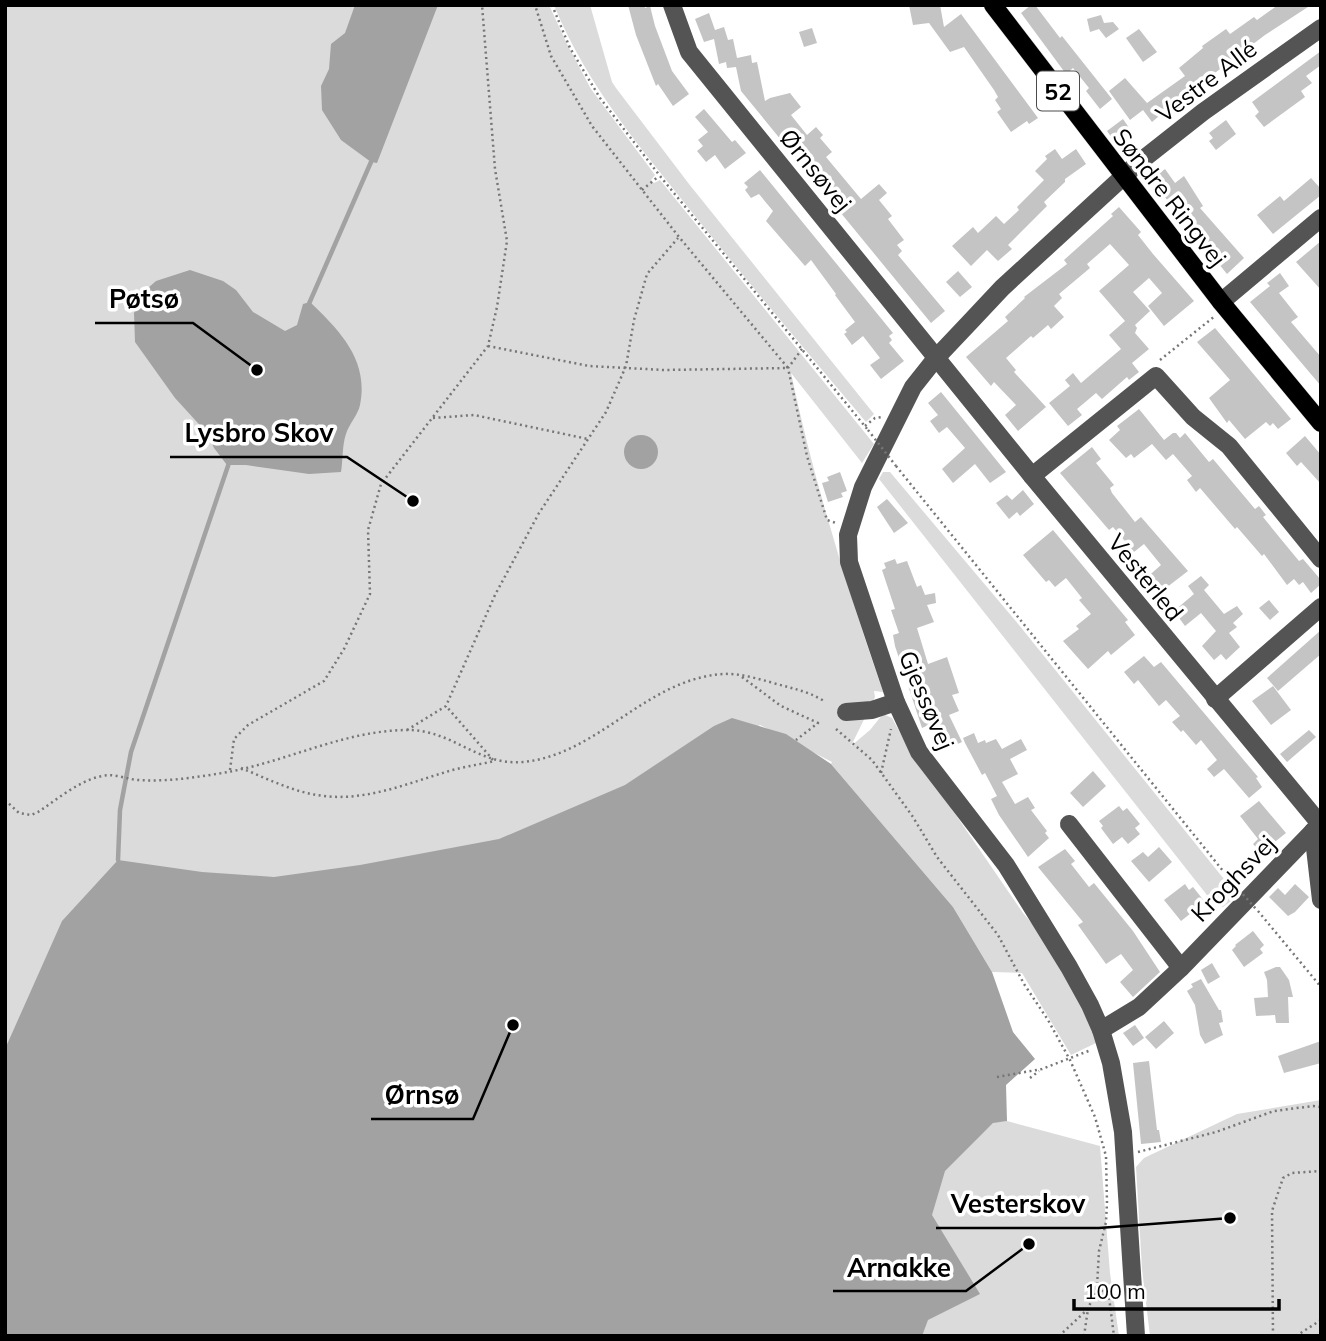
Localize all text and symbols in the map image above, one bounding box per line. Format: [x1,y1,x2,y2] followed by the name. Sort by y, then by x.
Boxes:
[1150,33,1262,129] street label: Vestre Allé
[1037,72,1079,110] road number: 52
[773,122,859,218] street label: Ørnsøvej
[1107,122,1233,272] street label: Søndre Ringvej
[95,276,193,323] callout: Pøtsø
[109,282,179,315] text: Pøtsø
[170,410,347,457] callout: Lysbro Skov
[184,416,334,449] text: Lysbro Skov
[1102,527,1190,627] street label: Vesterled
[893,646,961,754] street label: Gjessøvej
[1184,828,1282,928] street label: Kroghsvej
[371,1072,473,1119] callout: Ørnsø
[385,1078,459,1111] text: Ørnsø
[936,1181,1099,1228] callout: Vesterskov
[950,1187,1086,1220] text: Vesterskov
[833,1244,966,1291] callout: Arnakke
[847,1251,951,1284] text: Arnakke
[1074,1268,1279,1312] scale bar
[1084,1278,1146,1304] text: 100 m

